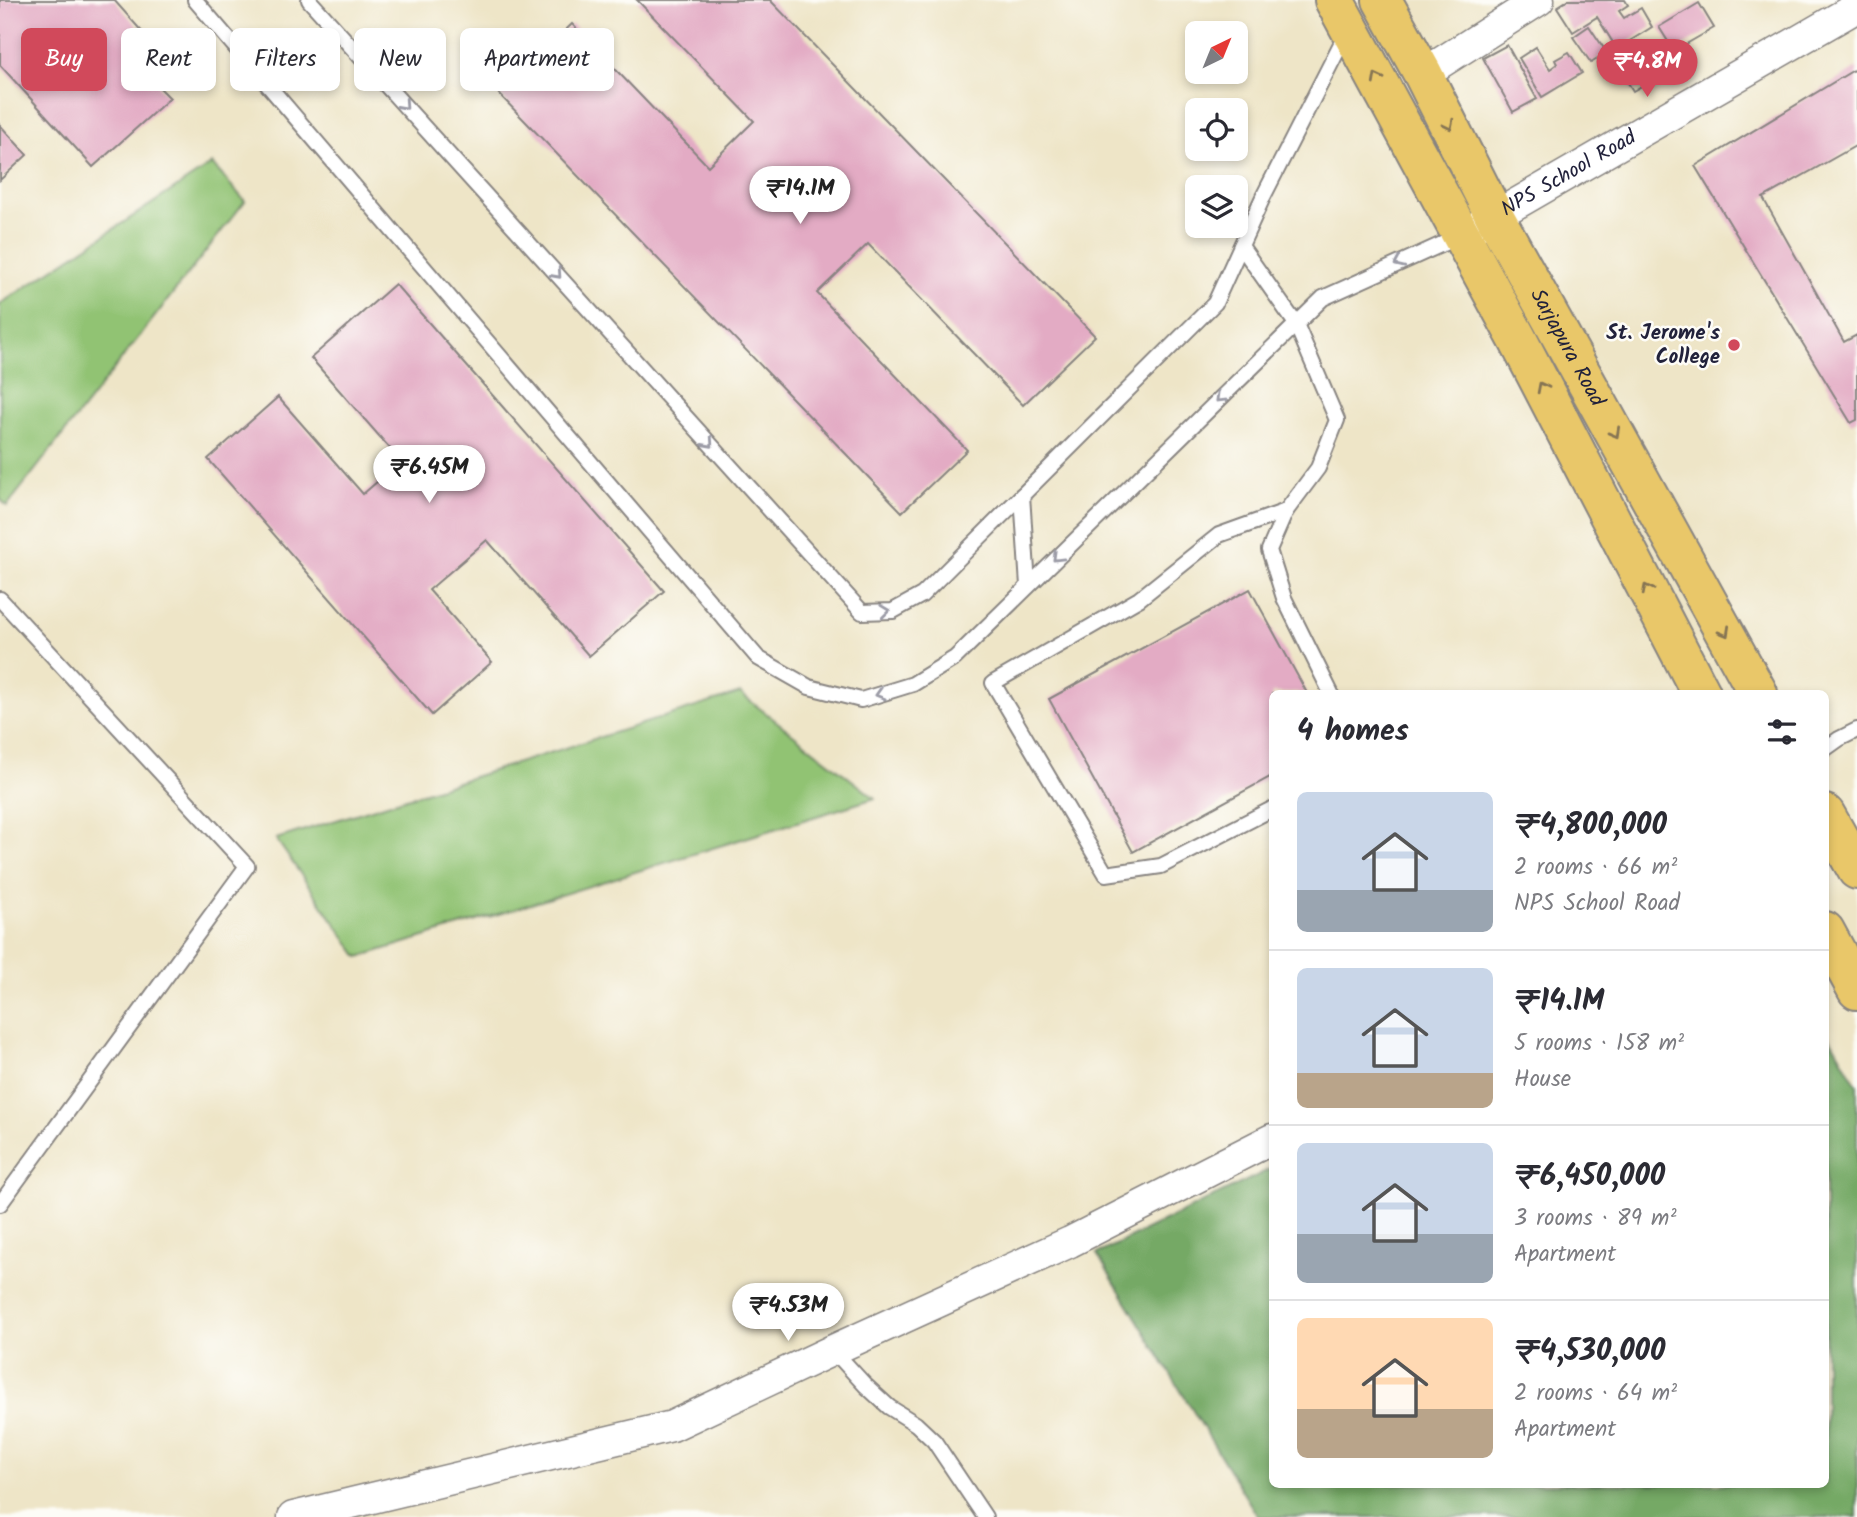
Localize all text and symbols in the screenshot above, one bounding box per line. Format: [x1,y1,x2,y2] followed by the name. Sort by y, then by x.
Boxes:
[1185,21,1248,84] north arrow
[1185,21,1248,238] map controls
[21,28,107,91] chip: Buy
[121,28,216,91] chip: Rent
[230,28,340,91] chip: Filters
[354,28,446,91] chip: New
[460,28,614,91] chip: Apartment
[1598,40,1696,99] pin: ₹4.8M
[1613,44,1681,80] text: ₹4.8M
[1372,73,1385,85] one-way arrow
[396,97,408,110] one-way arrow
[1185,98,1248,161] button: locate
[1440,118,1454,130] one-way arrow
[1495,121,1643,226] street label: NPS School Road
[743,166,857,226] pin: ₹14.1M
[765,171,835,207] text: ₹14.1M
[1185,175,1248,238] button: layers
[1394,255,1406,269] one-way arrow
[548,266,561,279] one-way arrow
[1521,283,1613,413] street label: Sarjapura Road
[1606,317,1720,374] place label: St. Jerome's College
[1726,337,1742,353] marker: St. Jerome's College
[1537,382,1551,394] one-way arrow
[1215,390,1228,403] one-way arrow
[1607,426,1620,439] one-way arrow
[701,435,713,448] one-way arrow
[372,446,486,505] pin: ₹6.45M
[389,450,469,486] text: ₹6.45M
[1053,549,1066,562] one-way arrow
[1641,584,1655,596] one-way arrow
[879,603,891,618] one-way arrow
[1717,625,1730,638] one-way arrow
[874,686,887,700] one-way arrow
[1297,708,1409,756] text: 4 homes
[1763,713,1801,751] icon: filters
[1514,802,1667,850] text: ₹4,800,000
[1353,820,1437,904] icon: home
[1514,850,1677,886] text: 2 rooms · 66 m²
[1514,886,1680,922] text: NPS School Road
[1514,978,1604,1026] text: ₹14.1M
[1353,996,1437,1080] icon: home
[1514,1026,1684,1062] text: 5 rooms · 158 m²
[1514,1062,1571,1098] text: House
[1514,1153,1665,1201] text: ₹6,450,000
[1353,1171,1437,1255] icon: home
[1514,1201,1677,1237] text: 3 rooms · 89 m²
[1514,1237,1616,1273] text: Apartment
[731,1284,845,1343] pin: ₹4.53M
[748,1288,828,1324] text: ₹4.53M
[1514,1328,1665,1376] text: ₹4,530,000
[1353,1346,1437,1430] icon: home
[1514,1376,1677,1412] text: 2 rooms · 64 m²
[1514,1412,1616,1448] text: Apartment

